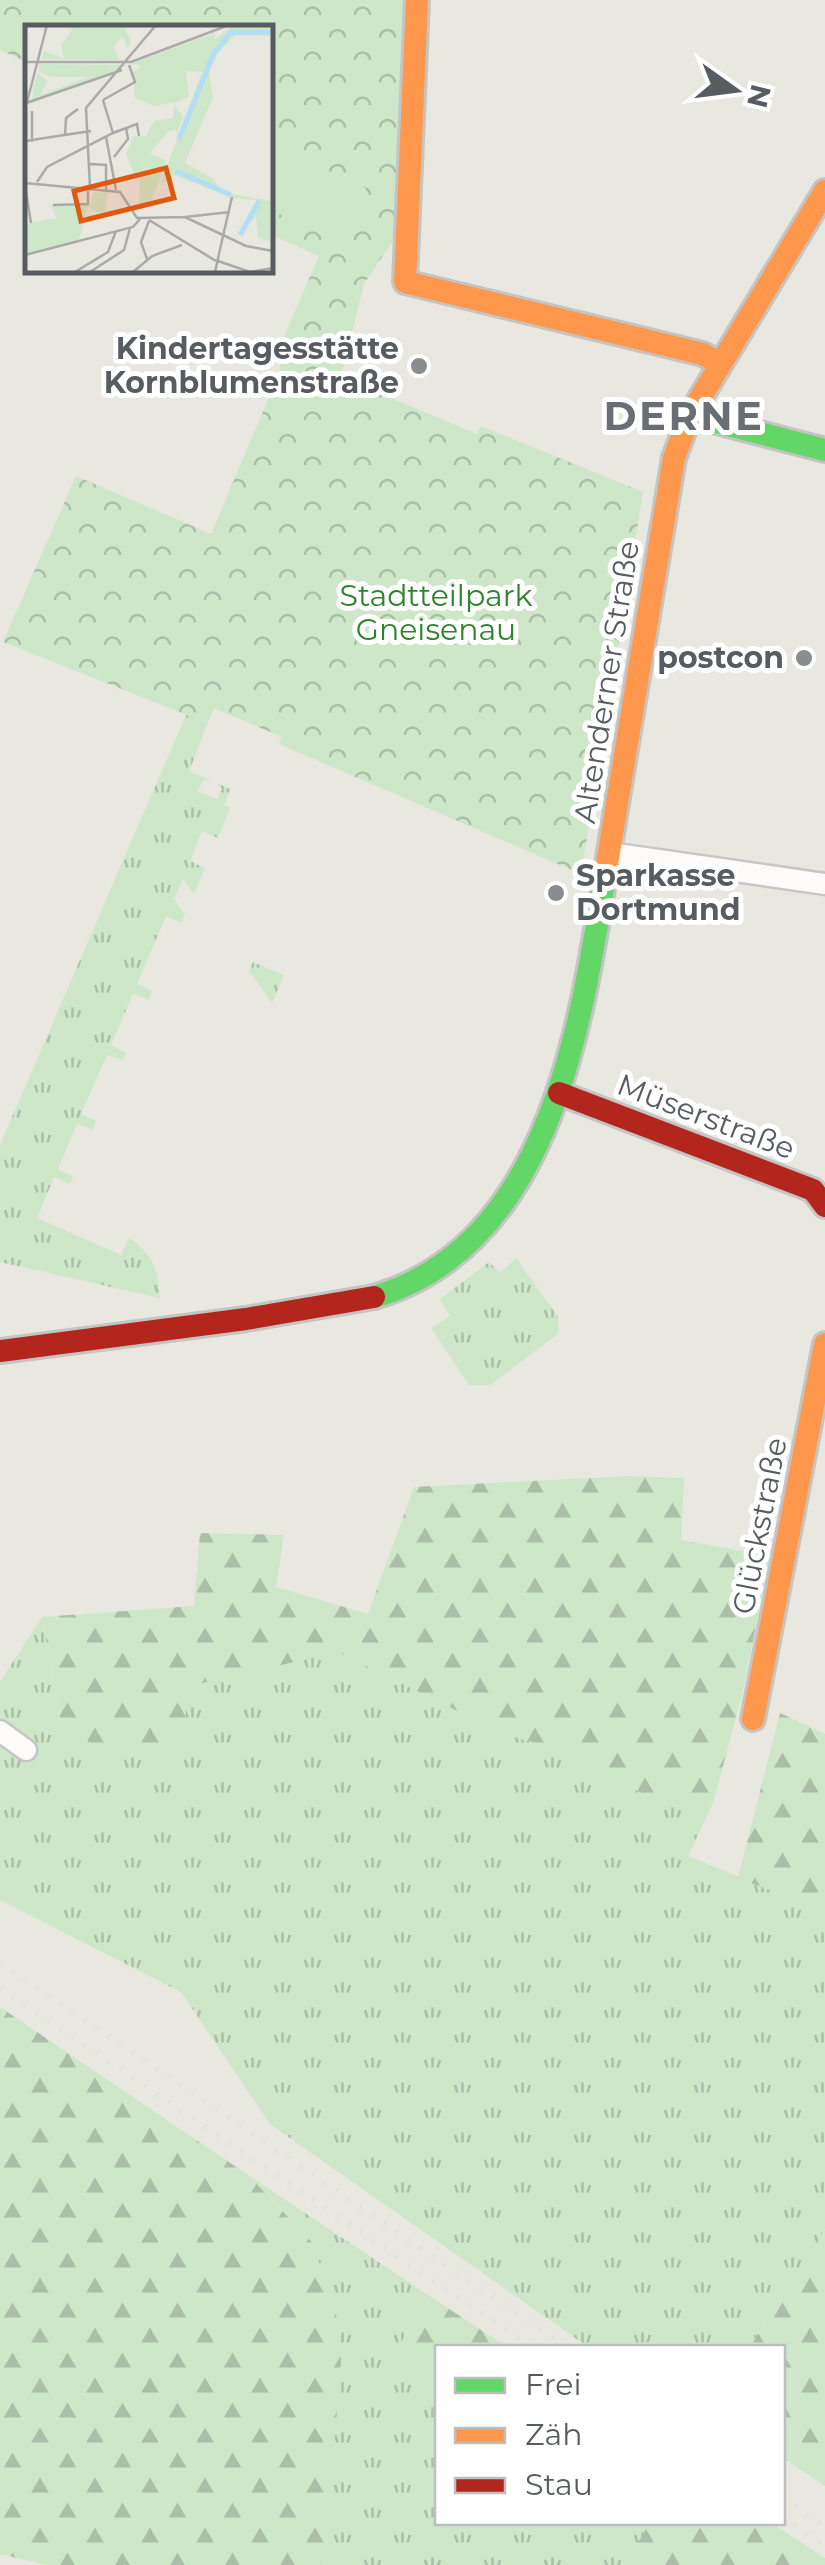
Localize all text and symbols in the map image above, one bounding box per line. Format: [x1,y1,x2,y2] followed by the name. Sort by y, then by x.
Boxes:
[25,25,272,272] inset map
[685,40,785,140] north arrow
[740,81,778,111] text: N
[104,330,399,401] place label: Kindertagesstätte Kornblumenstraße
[408,355,430,377] marker: Kindertagesstätte Kornblumenstraße
[604,391,764,440] district label: DERNE
[566,538,647,826] street label: Altenderner Straße
[339,577,533,648] park label: Stadtteilpark Gneisenau
[657,639,784,676] place label: postcon
[793,647,815,669] marker: postcon
[576,857,741,928] place label: Sparkasse Dortmund
[545,882,567,904] marker: Sparkasse Dortmund
[612,1066,800,1167] street label: Müserstraße
[724,1435,795,1617] street label: Glückstraße
[435,2345,785,2525] legend
[525,2366,582,2403] text: Frei
[525,2416,583,2453] text: Zäh
[525,2466,593,2503] text: Stau

